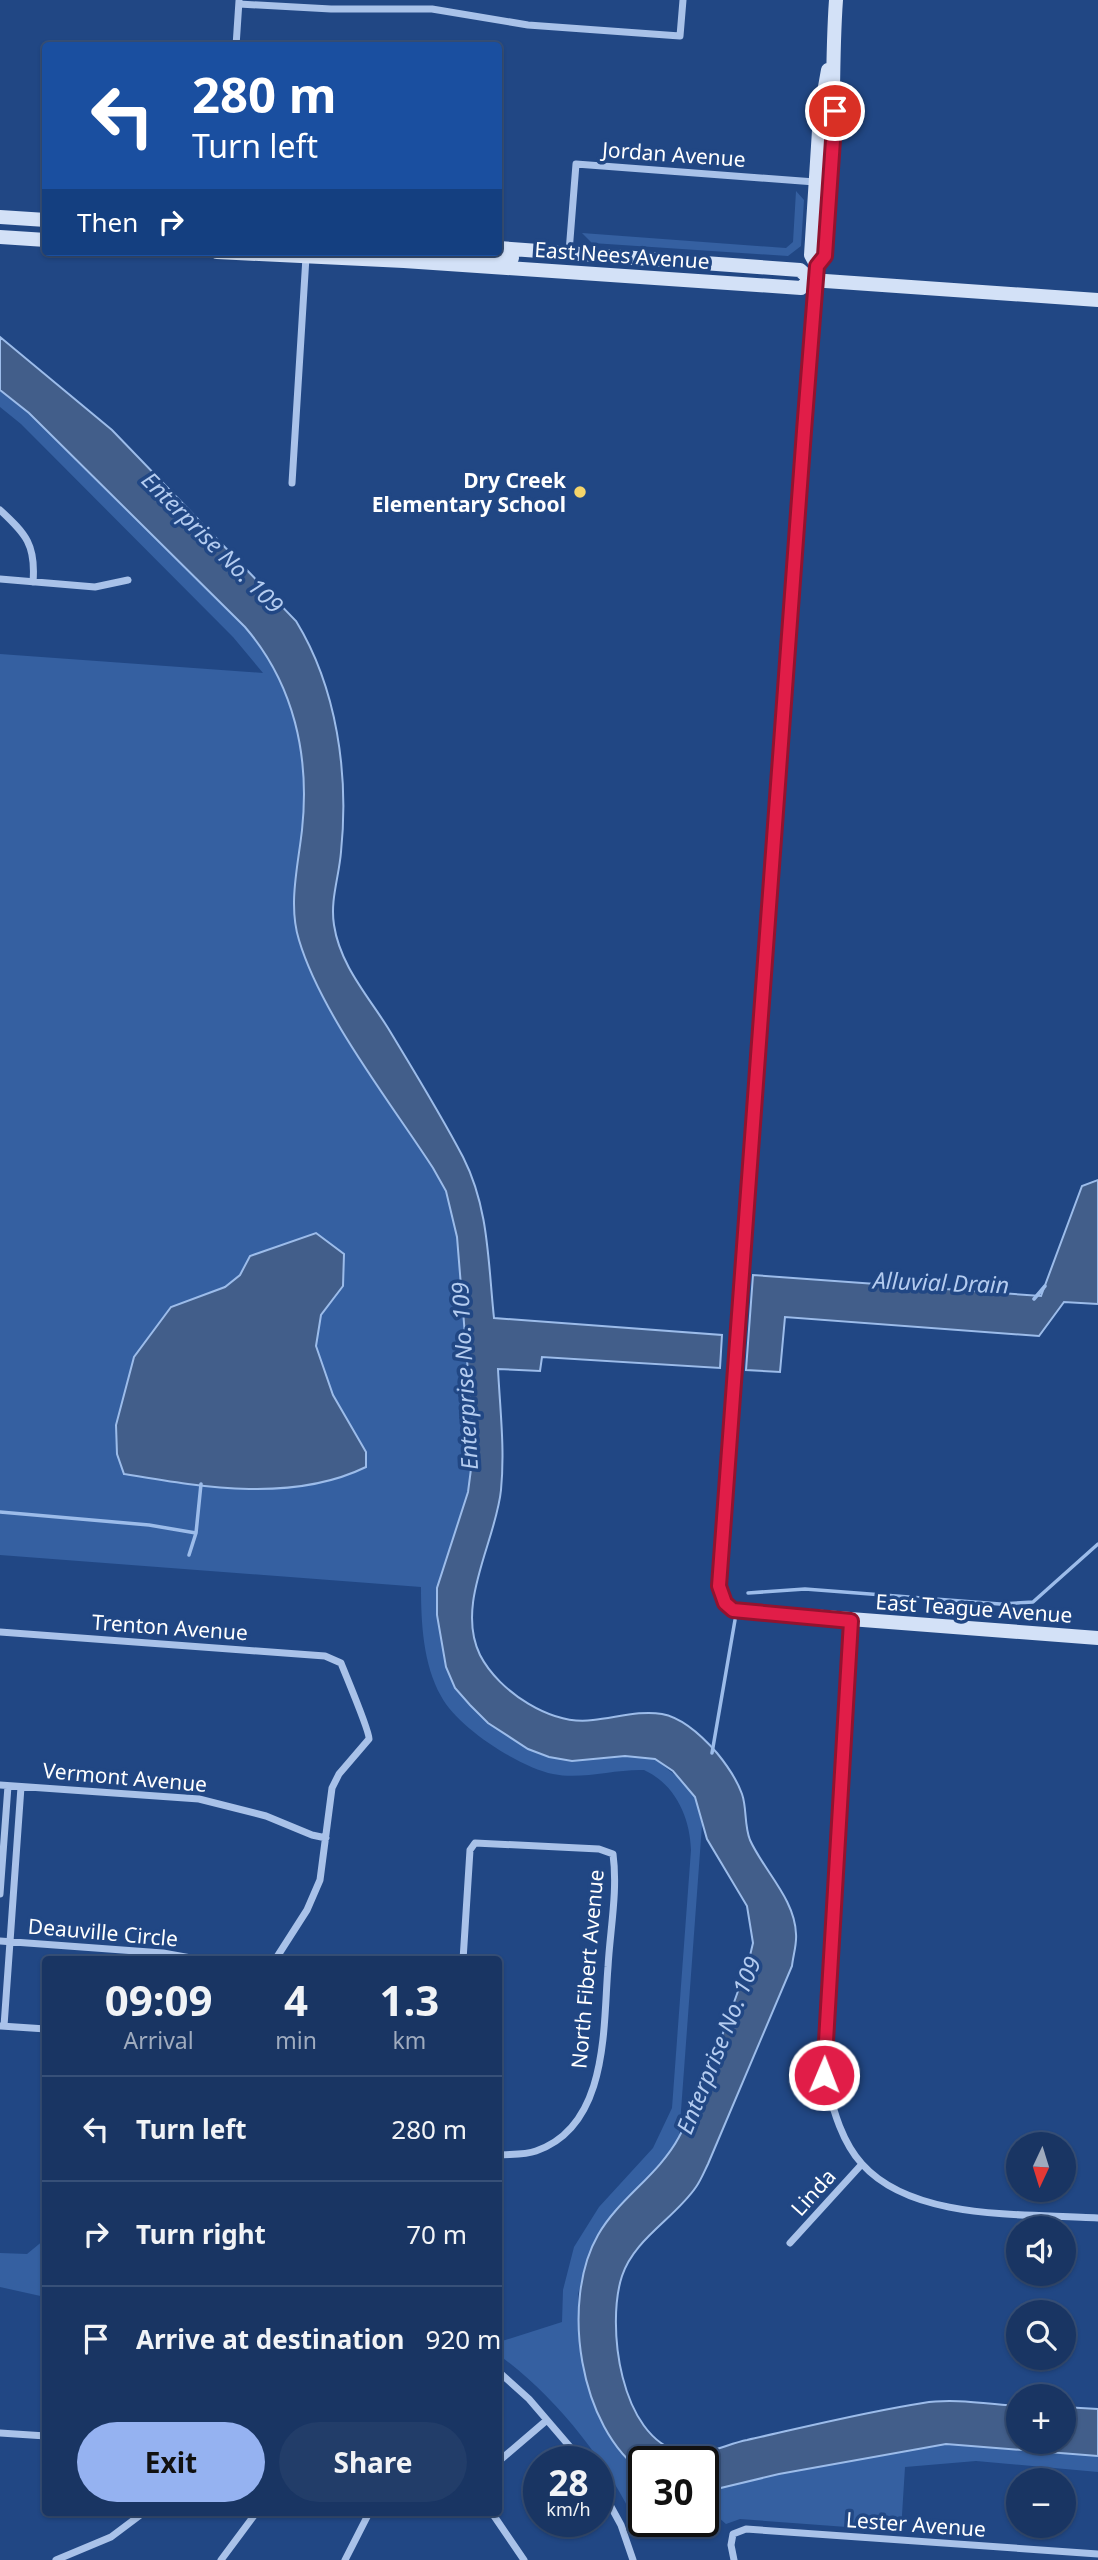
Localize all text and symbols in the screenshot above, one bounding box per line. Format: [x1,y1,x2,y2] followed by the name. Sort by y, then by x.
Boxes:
[192,61,337,127] text: 280 m
[77,70,168,161] icon: left
[805,81,865,141] pin
[816,92,854,130] icon: arrive
[192,124,318,167] text: Turn left
[599,135,747,173] street label: Jordan Avenue
[152,203,190,241] icon: right
[77,204,138,240] text: Then
[534,235,710,275] street label: East Nees Avenue
[135,464,291,620] water label: Enterprise No. 109
[372,466,567,518] place label: Dry Creek Elementary School
[572,484,588,500] marker: Dry Creek Elementary School
[870,1264,1010,1300] water label: Alluvial Drain
[443,1281,485,1471] water label: Enterprise No. 109
[875,1587,1073,1629] street label: East Teague Avenue
[91,1608,249,1646] street label: Trenton Avenue
[42,1756,208,1798] street label: Vermont Avenue
[564,1868,610,2070] street label: North Fibert Avenue
[27,1911,179,1953] street label: Deauville Circle
[668,1952,768,2138] water label: Enterprise No. 109
[105,1971,213,2028] text: 09:09
[284,1971,308,2028] text: 4
[379,1971,439,2028] text: 1.3
[124,2024,194,2056] text: Arrival
[275,2024,317,2056] text: min
[393,2024,426,2056] text: km
[787,2038,861,2112] position arrow
[77,2110,115,2148] icon: left
[136,2111,247,2147] text: Turn left
[391,2111,467,2147] text: 280 m
[1006,2132,1076,2202] north arrow
[1006,2132,1076,2538] map controls
[784,2163,842,2221] street label: Linda
[77,2215,115,2253] icon: right
[136,2216,266,2252] text: Turn right
[406,2216,467,2252] text: 70 m
[1006,2216,1076,2286] button: sound
[1006,2300,1076,2370] button: search
[77,2320,115,2358] icon: arrive
[136,2321,405,2357] text: Arrive at destination
[426,2321,501,2357] text: 920 m
[1006,2384,1076,2454] button: +
[77,2422,265,2502] button: Exit
[279,2422,467,2502] button: Share
[628,2446,719,2537] speed limit sign: 30
[548,2459,589,2506] text: 28
[1006,2468,1076,2538] button: −
[546,2497,591,2521] text: km/h
[845,2505,987,2543] street label: Lester Avenue

